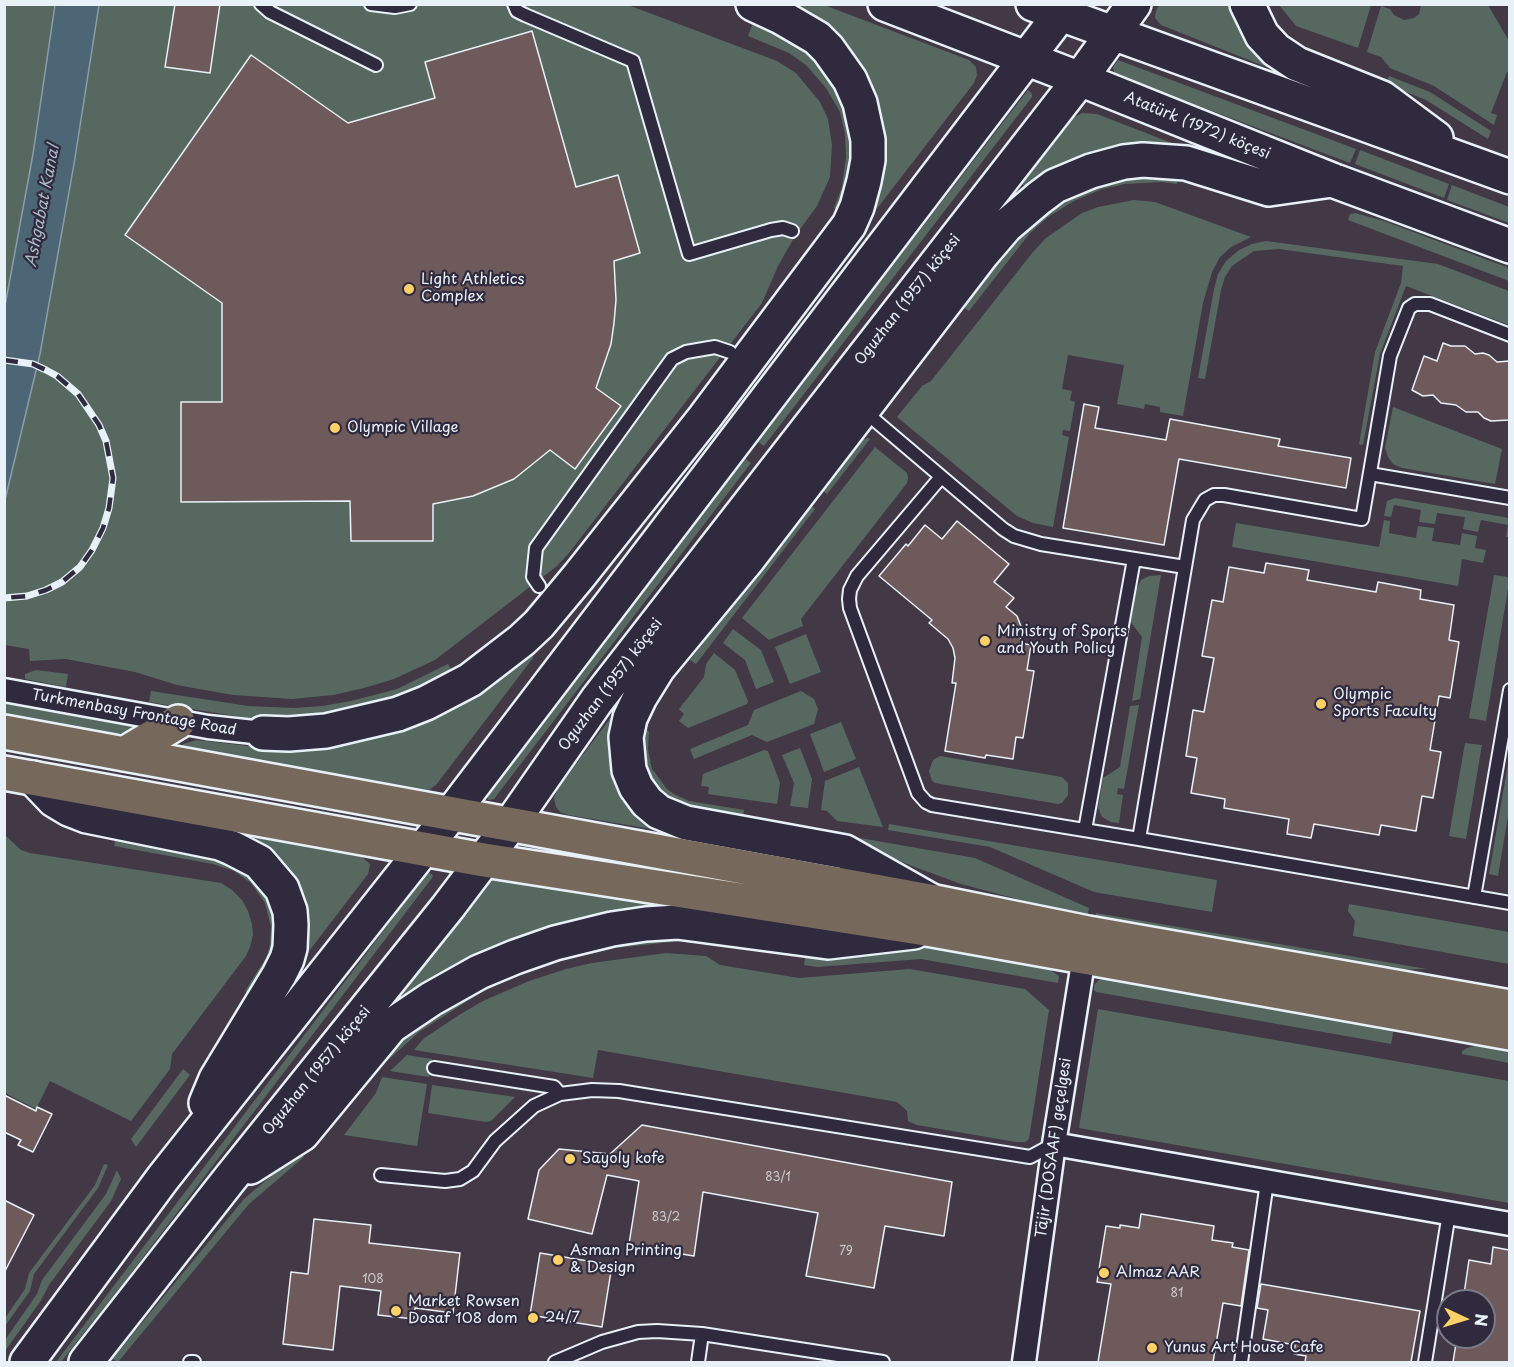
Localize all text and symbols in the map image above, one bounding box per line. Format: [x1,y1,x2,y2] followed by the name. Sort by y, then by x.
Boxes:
[1121,88,1273,164] street label: Atatürk (1972) köçesi
[22,143,64,269] water label: Ashgabat Kanal
[851,231,965,369] street label: Oguzhan (1957) köçesi
[421,271,525,306] place label: Light Athletics Complex
[402,282,416,296] marker: Light Athletics Complex
[347,419,459,437] place label: Olympic Village
[328,421,342,435] marker: Olympic Village
[555,615,667,755] street label: Oguzhan (1957) köçesi
[997,623,1127,658] place label: Ministry of Sports and Youth Policy
[978,634,992,648] marker: Ministry of Sports and Youth Policy
[30,686,238,740] street label: Turkmenbasy Frontage Road
[1333,686,1437,721] place label: Olympic Sports Faculty
[1314,697,1328,711] marker: Olympic Sports Faculty
[259,1003,375,1139] street label: Oguzhan (1957) köçesi
[1032,1057,1076,1239] street label: Täjir (DOSAAF) geçelgesi
[582,1150,665,1168] place label: Sayoly kofe
[563,1152,577,1166] marker: Sayoly kofe
[765,1171,791,1185] house number: 83/1
[652,1211,680,1225] house number: 83/2
[570,1242,682,1277] place label: Asman Printing & Design
[839,1245,853,1259] house number: 79
[551,1253,565,1267] marker: Asman Printing & Design
[1116,1264,1200,1282] place label: Almaz AAR
[1097,1266,1111,1280] marker: Almaz AAR
[362,1273,384,1287] house number: 108
[1171,1287,1183,1301] house number: 81
[1436,1289,1496,1349] north arrow
[408,1293,520,1328] place label: Market Rowsen Dosaf 108 dom
[389,1304,403,1318] marker: Market Rowsen Dosaf 108 dom
[545,1309,580,1327] place label: 24/7
[526,1311,540,1325] marker: 24/7
[1470,1313,1494,1327] text: N
[1164,1339,1323,1357] place label: Yunus Art House Cafe
[1145,1341,1159,1355] marker: Yunus Art House Cafe

